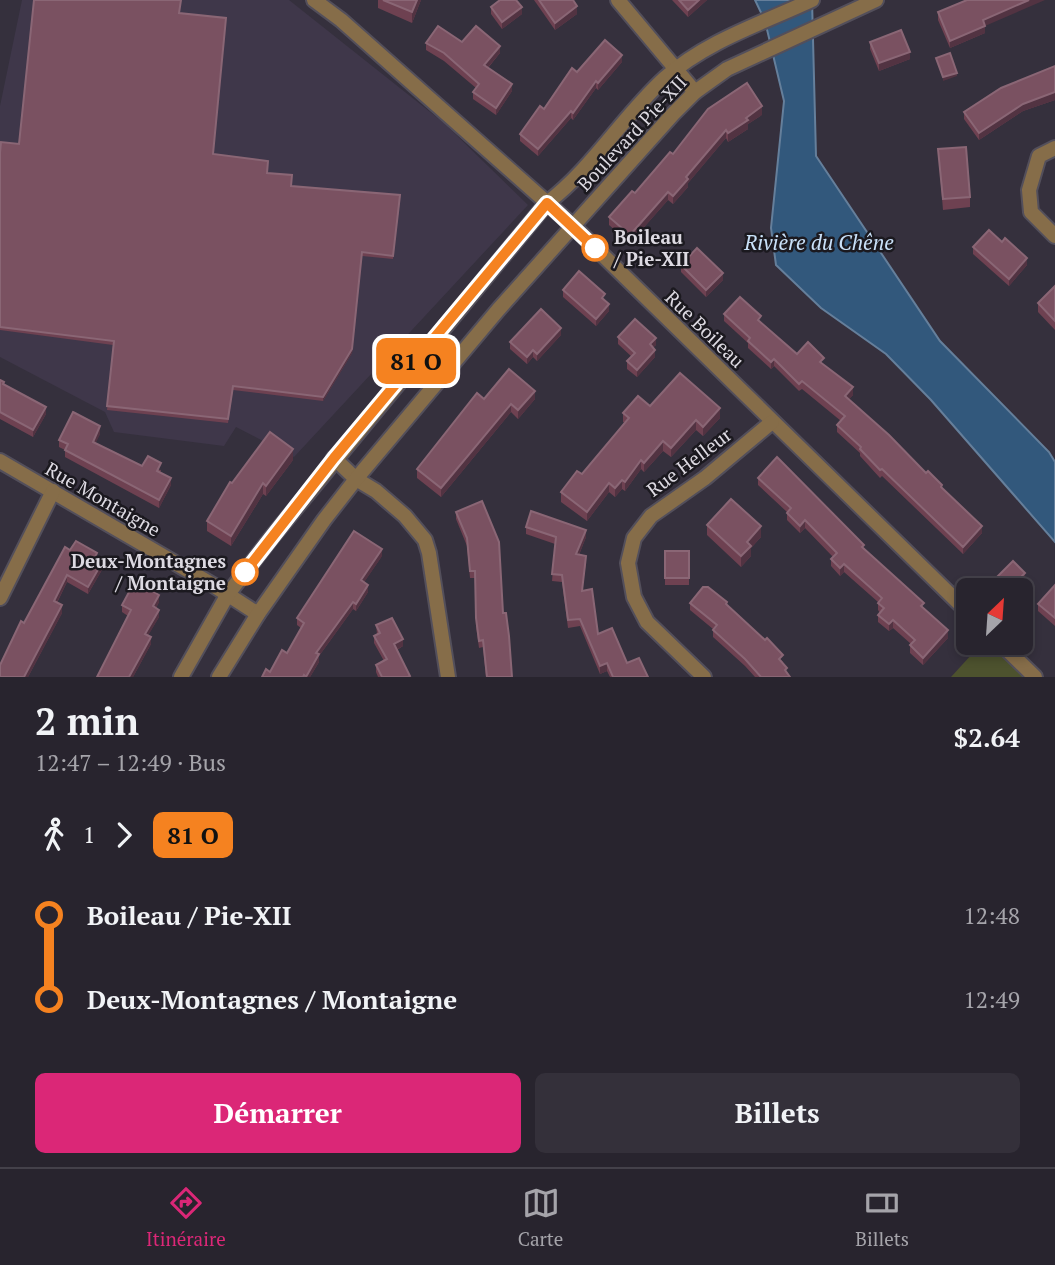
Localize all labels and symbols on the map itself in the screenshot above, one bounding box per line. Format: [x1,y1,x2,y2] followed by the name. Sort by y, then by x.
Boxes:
[571,69,692,196] street label: Boulevard Pie-XII
[613,224,689,271] place label: Boileau / Pie-XII
[743,228,894,256] water label: Rivière du Chêne
[582,235,608,261] marker: Boileau / Pie-XII
[660,285,750,373] street label: Rue Boileau
[367,338,465,384] line badge: 81 O
[641,421,737,502] street label: Rue Helleur
[41,456,165,542] street label: Rue Montaigne
[71,548,226,595] place label: Deux-Montagnes / Montaigne
[232,559,258,585] marker: Deux-Montagnes / Montaigne
[956,578,1032,654] north arrow

